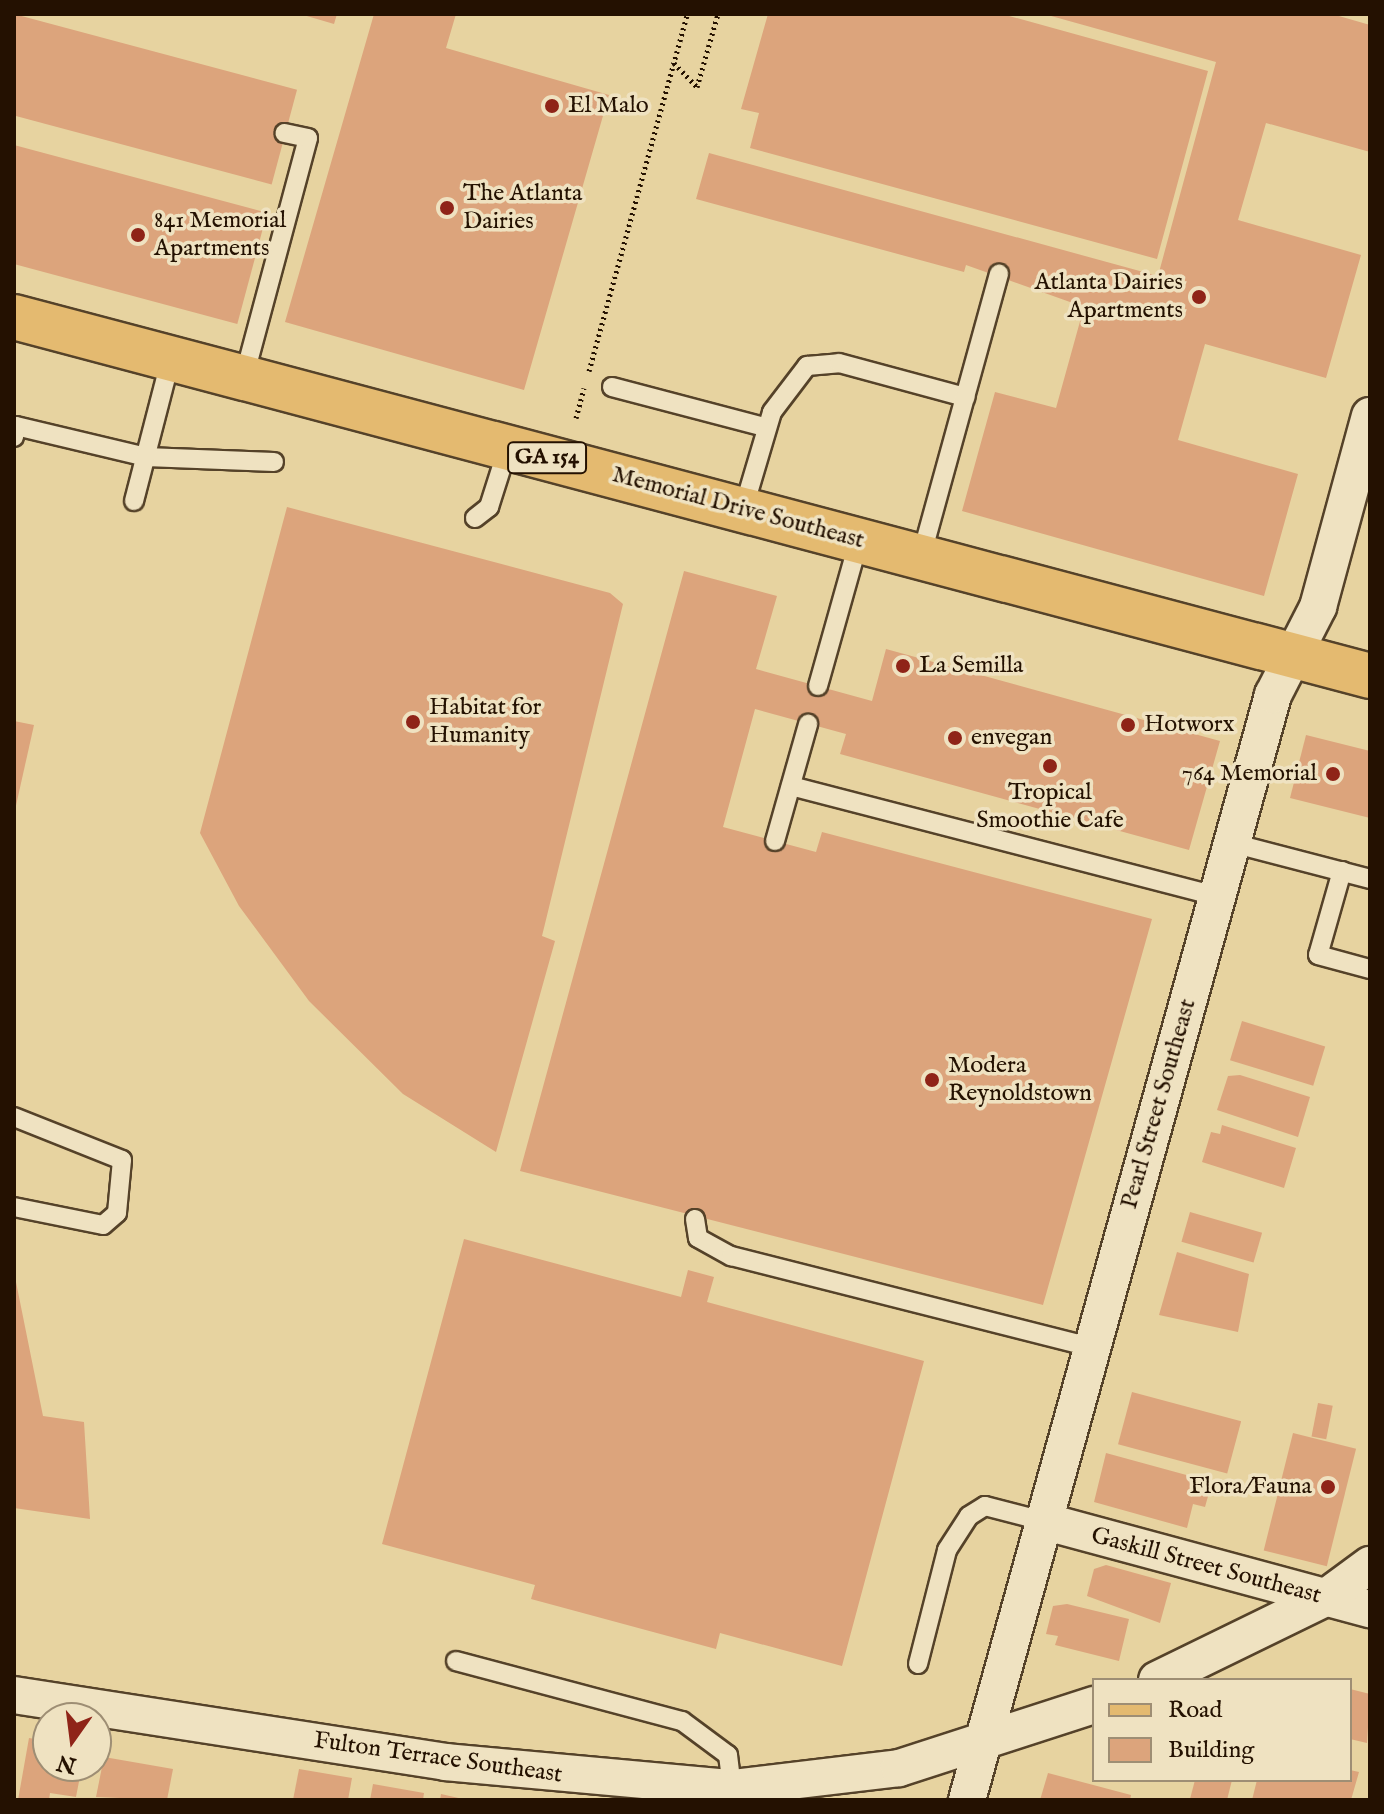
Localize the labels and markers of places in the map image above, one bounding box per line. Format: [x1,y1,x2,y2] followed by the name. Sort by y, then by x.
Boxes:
[568,92,649,120] place label: El Malo
[543,97,561,115] marker: El Malo
[463,180,582,236] place label: The Atlanta Dairies
[438,199,456,217] marker: The Atlanta Dairies
[154,207,286,263] place label: 841 Memorial Apartments
[129,226,147,244] marker: 841 Memorial Apartments
[1034,269,1183,325] place label: Atlanta Dairies Apartments
[1190,288,1208,306] marker: Atlanta Dairies Apartments
[919,652,1023,680] place label: La Semilla
[894,657,912,675] marker: La Semilla
[429,694,541,750] place label: Habitat for Humanity
[1144,711,1234,739] place label: Hotworx
[404,713,422,731] marker: Habitat for Humanity
[1119,716,1137,734] marker: Hotworx
[971,724,1052,752] place label: envegan
[946,729,964,747] marker: envegan
[1041,757,1059,775] marker: Tropical Smoothie Cafe
[1182,760,1317,788] place label: 764 Memorial
[1324,765,1342,783] marker: 764 Memorial
[976,779,1124,835] place label: Tropical Smoothie Cafe
[948,1052,1092,1108] place label: Modera Reynoldstown
[923,1071,941,1089] marker: Modera Reynoldstown
[1189,1473,1312,1501] place label: Flora/Fauna
[1319,1478,1337,1496] marker: Flora/Fauna

